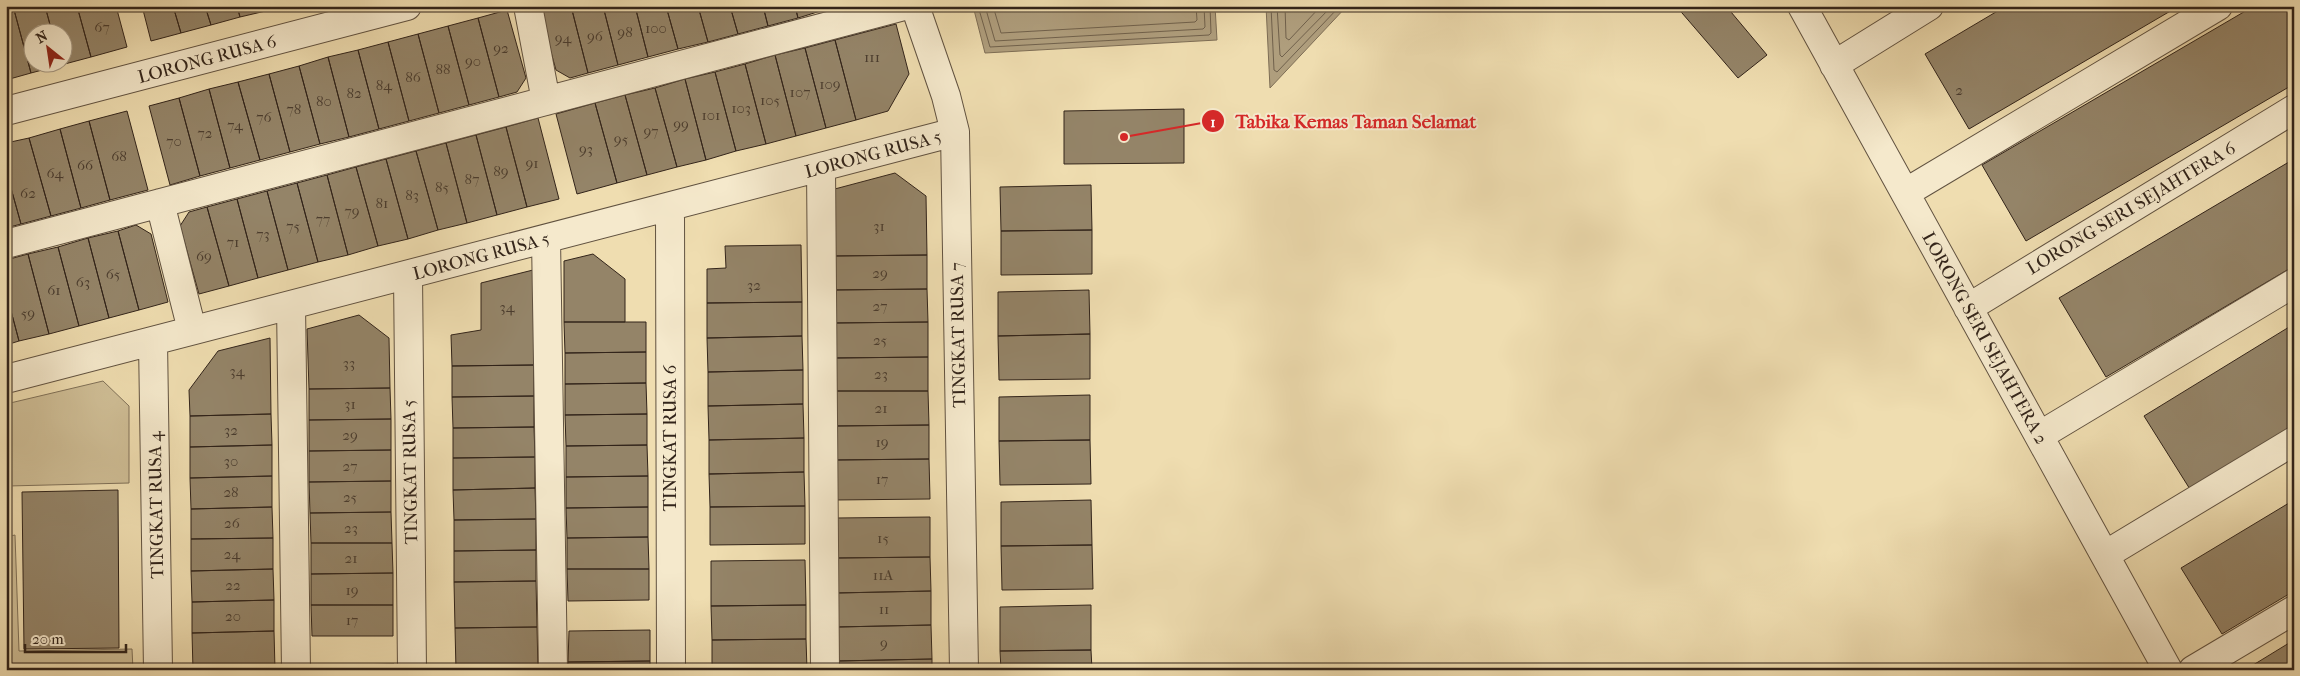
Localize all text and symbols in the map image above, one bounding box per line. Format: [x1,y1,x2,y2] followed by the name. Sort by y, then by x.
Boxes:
[94,18,110,36] house number: 67
[645,19,667,37] house number: 100
[22,22,72,72] north arrow
[617,23,633,41] house number: 98
[33,27,51,47] text: N
[587,27,604,45] house number: 96
[555,29,572,47] house number: 94
[136,31,279,88] street label: LORONG RUSA 6
[493,39,509,57] house number: 92
[864,48,880,66] house number: 111
[465,52,481,70] house number: 90
[435,60,451,78] house number: 88
[405,68,422,86] house number: 86
[819,75,841,93] house number: 109
[376,76,393,94] house number: 84
[1955,81,1963,99] house number: 2
[790,83,810,101] house number: 107
[346,84,362,102] house number: 82
[760,91,780,109] house number: 105
[316,92,332,110] house number: 80
[731,99,751,117] house number: 103
[287,100,301,118] house number: 78
[1200,104,1486,138] callout: Tabika Kemas Taman Selamat
[702,106,720,124] house number: 101
[256,108,273,126] house number: 76
[1235,111,1477,133] text: Tabika Kemas Taman Selamat
[1210,113,1216,131] text: 1
[673,115,689,133] house number: 99
[227,116,244,134] house number: 74
[643,122,659,140] house number: 97
[198,124,213,142] house number: 72
[803,126,944,183] street label: LORONG RUSA 5
[614,130,628,148] house number: 95
[166,132,182,150] house number: 70
[2023,138,2240,279] street label: LORONG SERI SEJAHTERA 6
[579,140,593,158] house number: 93
[111,147,127,165] house number: 68
[525,154,539,172] house number: 91
[77,156,94,174] house number: 66
[493,162,509,180] house number: 89
[47,164,65,182] house number: 64
[465,170,479,188] house number: 87
[435,178,449,196] house number: 85
[20,184,36,202] house number: 62
[405,186,419,204] house number: 83
[376,194,388,212] house number: 81
[344,202,360,220] house number: 79
[316,210,330,228] house number: 77
[286,217,300,235] house number: 75
[873,217,885,235] house number: 31
[256,225,270,243] house number: 73
[411,228,552,285] street label: LORONG RUSA 5
[1917,228,2052,448] street label: LORONG SERI SEJAHTERA 2
[227,233,239,251] house number: 71
[196,247,212,265] house number: 69
[947,262,970,408] street label: TINGKAT RUSA 7
[872,264,888,282] house number: 29
[106,265,120,283] house number: 65
[76,273,90,291] house number: 63
[747,276,761,294] house number: 32
[47,281,61,299] house number: 61
[873,297,887,315] house number: 27
[499,298,516,316] house number: 34
[21,304,35,322] house number: 59
[873,331,887,349] house number: 25
[343,354,355,372] house number: 33
[229,362,246,380] house number: 34
[660,364,681,511] street label: TINGKAT RUSA 6
[874,365,888,383] house number: 23
[344,395,356,413] house number: 31
[399,399,422,545] street label: TINGKAT RUSA 5
[874,399,888,417] house number: 21
[224,421,238,439] house number: 32
[342,426,358,444] house number: 29
[145,431,168,579] street label: TINGKAT RUSA 4
[875,433,889,451] house number: 19
[224,452,238,470] house number: 30
[343,457,357,475] house number: 27
[876,470,888,488] house number: 17
[223,483,239,501] house number: 28
[343,488,357,506] house number: 25
[224,514,241,532] house number: 26
[344,519,358,537] house number: 23
[877,529,889,547] house number: 15
[224,545,241,563] house number: 24
[344,549,358,567] house number: 21
[873,566,893,584] house number: 11A
[225,576,241,594] house number: 22
[345,581,359,599] house number: 19
[879,600,889,618] house number: 11
[225,607,241,625] house number: 20
[346,611,358,629] house number: 17
[25,621,126,653] scale bar
[32,630,64,648] text: 20 m
[880,634,888,652] house number: 9

